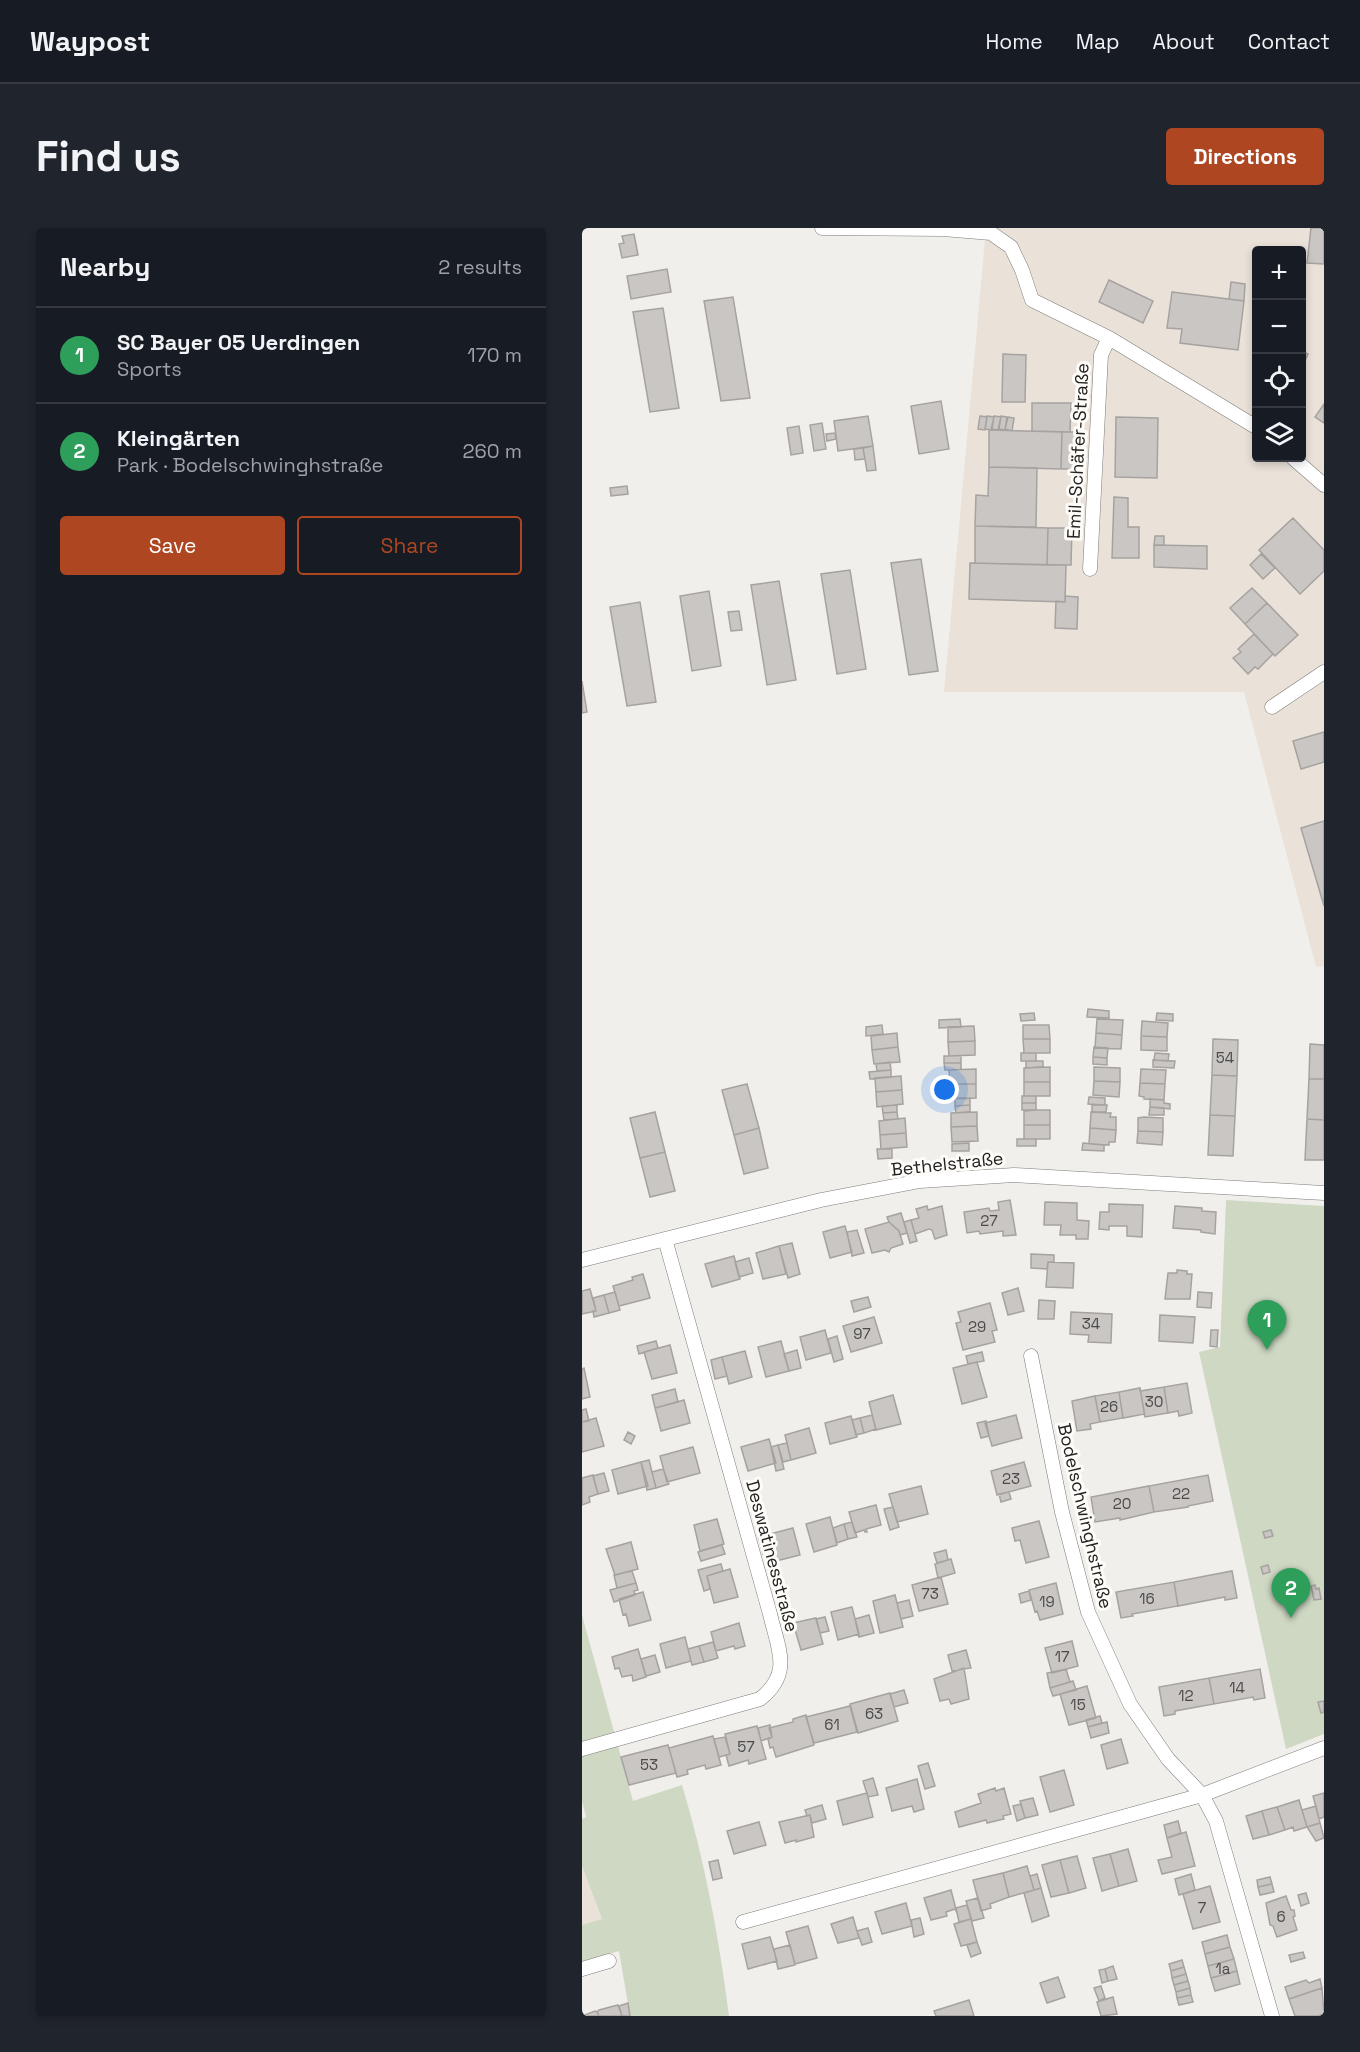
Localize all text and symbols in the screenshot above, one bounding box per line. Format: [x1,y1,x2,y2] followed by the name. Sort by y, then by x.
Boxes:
[30,23,150,59] text: Waypost
[985,28,1043,55] text: Home
[1076,28,1120,55] text: Map
[1153,28,1215,55] text: About
[1248,28,1330,55] text: Contact
[1166,128,1324,185] button: Directions
[36,130,181,183] text: Find us
[1252,246,1306,462] map controls
[1252,246,1306,300] button: +
[60,250,150,284] text: Nearby
[438,254,522,280] text: 2 results
[1252,300,1306,354] button: −
[117,328,360,356] text: SC Bayer 05 Uerdingen
[75,342,84,368] text: 1
[467,342,522,368] text: 170 m
[1252,354,1306,408] button: locate
[117,356,182,382] text: Sports
[1061,362,1094,540] street label: Emil-Schäfer-Straße
[1252,408,1306,462] button: layers
[117,424,240,452] text: Kleingärten
[74,438,85,464] text: 2
[463,438,522,464] text: 260 m
[117,452,383,478] text: Park · Bodelschwinghstraße
[60,516,285,575] button: Save
[297,516,522,575] button: Share
[1216,1048,1234,1067] house number: 54
[930,1075,959,1104] your location
[890,1146,1004,1181] street label: Bethelstraße
[980,1211,998,1230] house number: 27
[1248,1300,1286,1350] pin: 1
[1082,1314,1100,1333] house number: 34
[968,1317,986,1336] house number: 29
[853,1324,871,1343] house number: 97
[1145,1392,1163,1411] house number: 30
[1100,1397,1118,1416] house number: 26
[1053,1421,1118,1611] street label: Bodelschwinghstraße
[1002,1469,1020,1488] house number: 23
[741,1477,804,1634] street label: Deswatinesstraße
[1172,1484,1190,1503] house number: 22
[1113,1494,1131,1513] house number: 20
[1272,1568,1310,1618] pin: 2
[921,1584,939,1603] house number: 73
[1139,1589,1155,1608] house number: 16
[1039,1592,1055,1611] house number: 19
[1055,1647,1069,1666] house number: 17
[1229,1678,1245,1697] house number: 14
[1178,1686,1194,1705] house number: 12
[1070,1695,1086,1714] house number: 15
[865,1704,883,1723] house number: 63
[824,1715,840,1734] house number: 61
[737,1737,755,1756] house number: 57
[640,1755,658,1774] house number: 53
[1198,1898,1206,1917] house number: 7
[1276,1907,1286,1926] house number: 6
[1216,1959,1231,1978] house number: 1a

